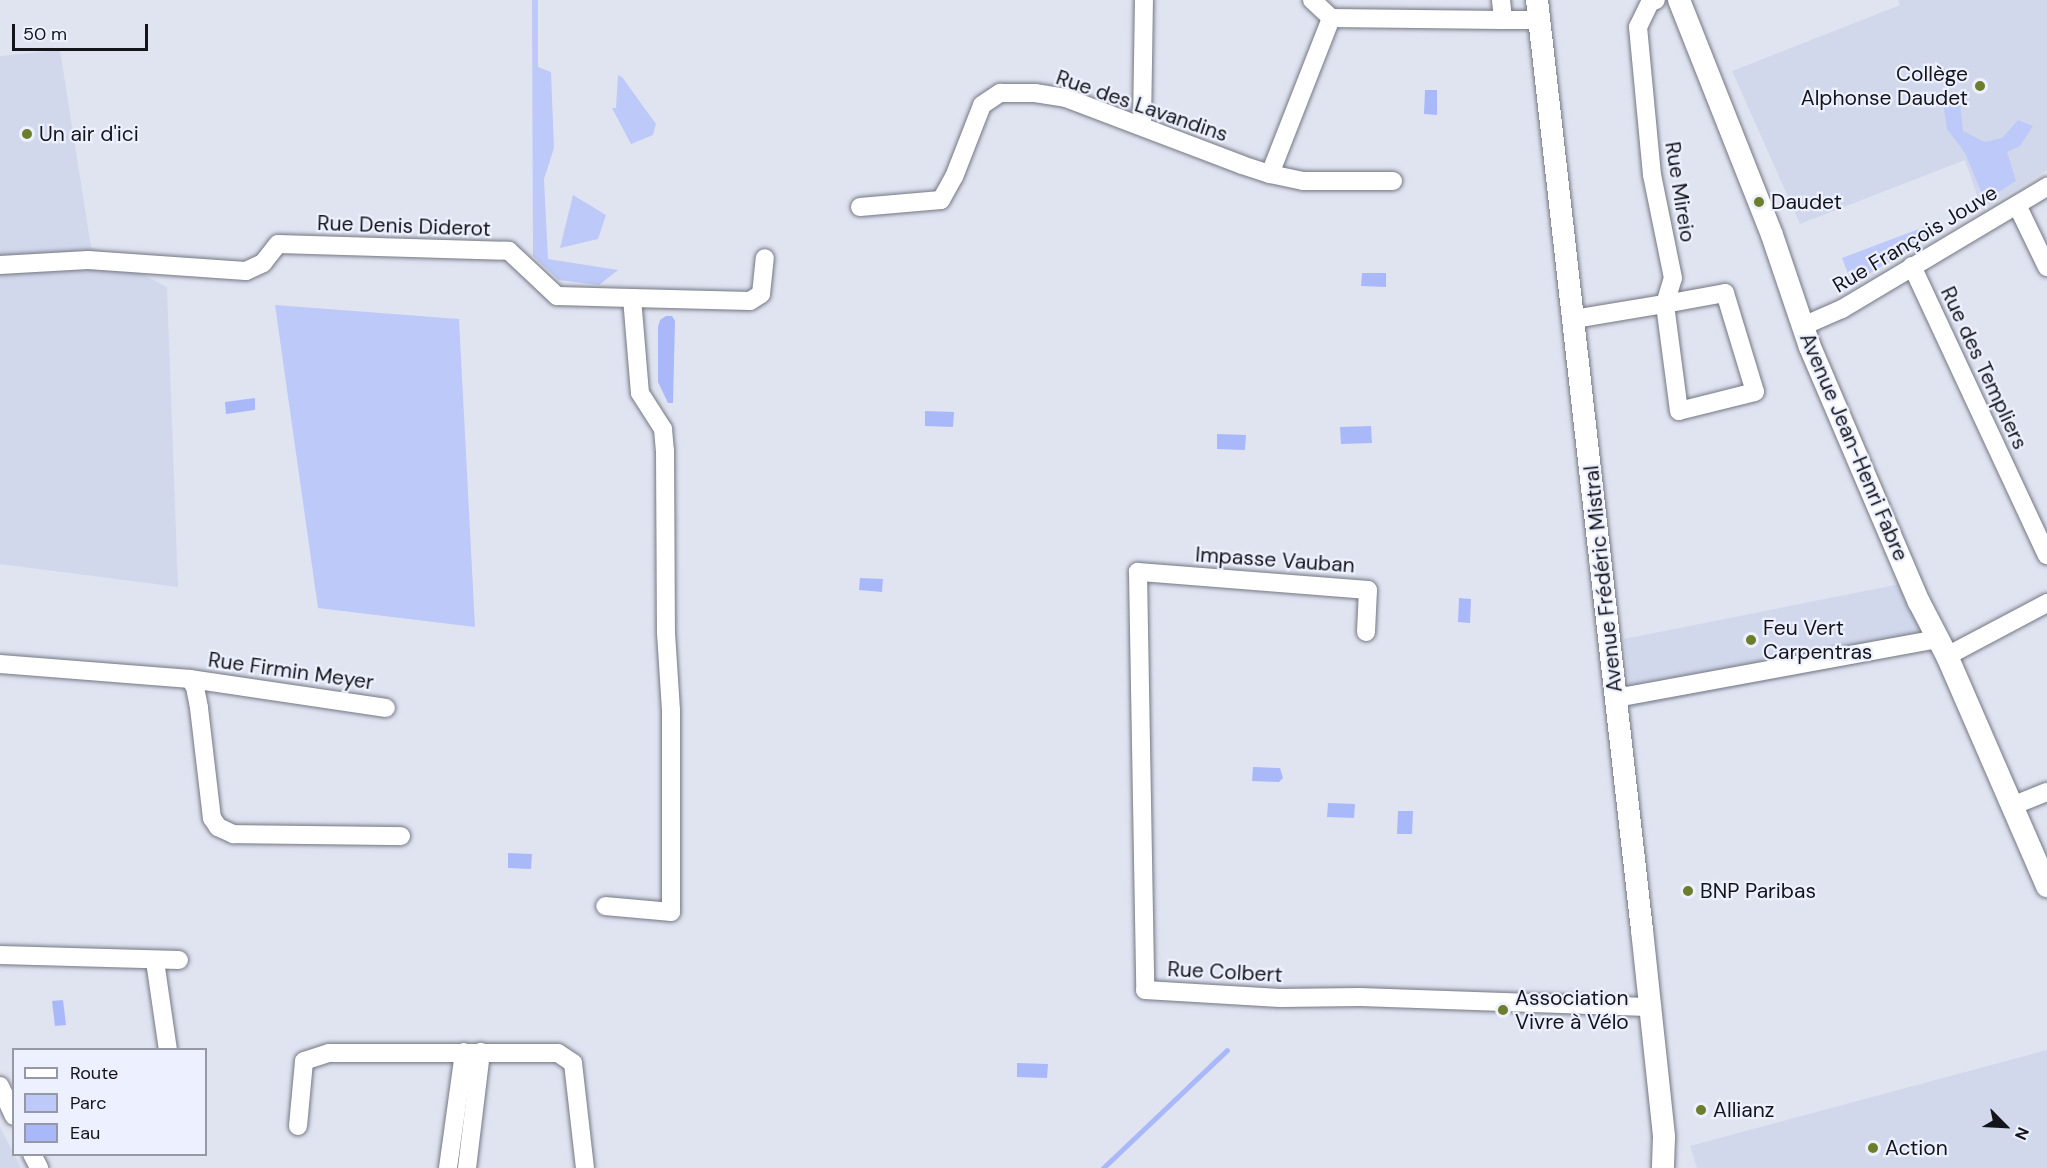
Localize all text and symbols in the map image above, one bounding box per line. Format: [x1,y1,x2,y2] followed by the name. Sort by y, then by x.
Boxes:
[15,12,152,50] scale bar
[23,22,67,46] text: 50 m
[1801,61,1968,111] place label: Collège Alphonse Daudet
[1053,65,1231,147] street label: Rue des Lavandins
[1973,79,1987,93] marker: Collège Alphonse Daudet
[39,121,139,147] place label: Un air d'ici
[20,127,34,141] marker: Un air d'ici
[1660,140,1700,244] street label: Rue Mireio
[1828,180,2002,298] street label: Rue François Jouve
[1771,189,1842,215] place label: Daudet
[1752,195,1766,209] marker: Daudet
[317,210,491,242] street label: Rue Denis Diderot
[1935,283,2033,453] street label: Rue des Templiers
[1794,329,1914,565] street label: Avenue Jean-Henri Fabre
[1579,464,1627,694] street label: Avenue Frédéric Mistral
[1194,542,1356,578] street label: Impasse Vauban
[1763,615,1872,665] place label: Feu Vert Carpentras
[1744,633,1758,647] marker: Feu Vert Carpentras
[207,647,375,695] street label: Rue Firmin Meyer
[1700,878,1816,904] place label: BNP Paribas
[1681,884,1695,898] marker: BNP Paribas
[1167,956,1283,988] street label: Rue Colbert
[1515,985,1629,1035] place label: Association Vivre à Vélo
[1496,1003,1510,1017] marker: Association Vivre à Vélo
[12,1048,207,1156] legend
[70,1061,118,1085] text: Route
[70,1091,106,1115] text: Parc
[1975,1096,2035,1156] north arrow
[1713,1097,1774,1123] place label: Allianz
[1694,1103,1708,1117] marker: Allianz
[70,1121,100,1145] text: Eau
[2010,1124,2034,1143] text: N
[1885,1135,1948,1161] place label: Action
[1866,1141,1880,1155] marker: Action

